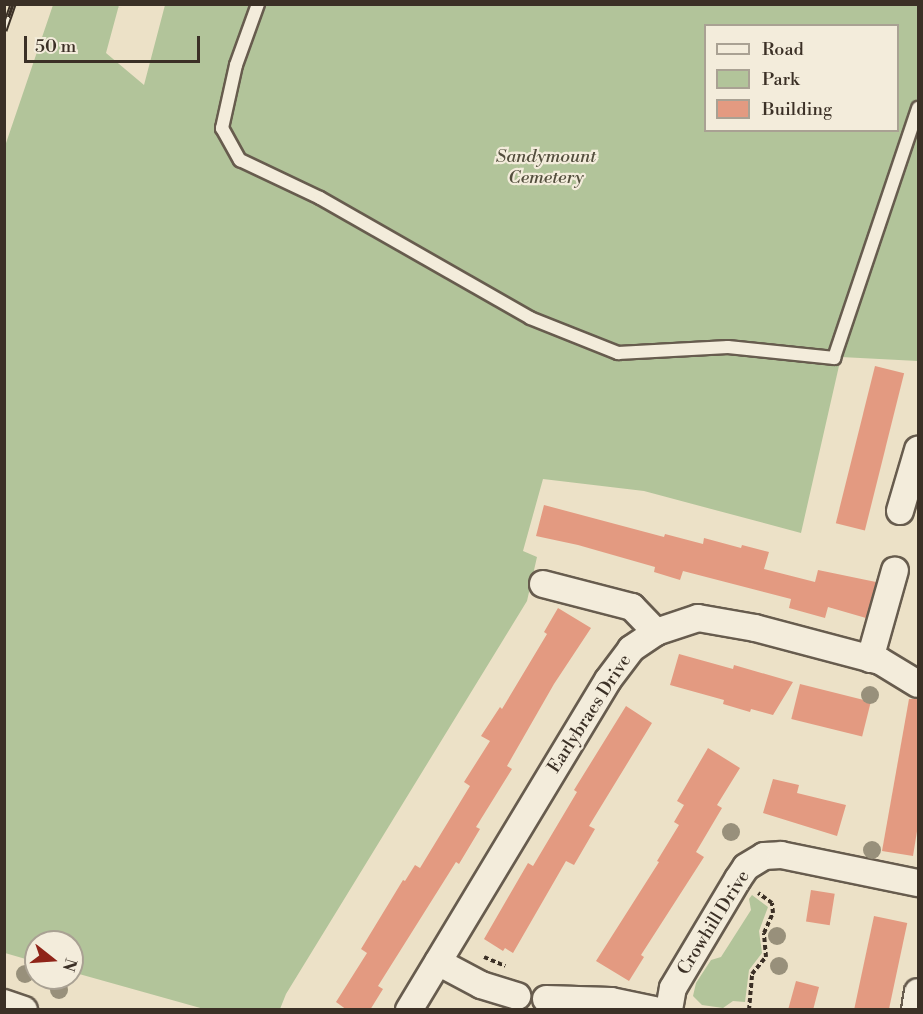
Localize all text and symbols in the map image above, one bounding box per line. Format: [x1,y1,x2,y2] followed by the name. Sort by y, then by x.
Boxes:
[27,24,202,62] scale bar
[704,24,899,132] legend
[35,35,76,58] text: 50 m
[762,38,804,61] text: Road
[762,68,799,91] text: Park
[762,98,832,121] text: Building
[496,147,596,190] park label: Sandymount Cemetery
[544,651,636,777] street label: Earlybraes Drive
[673,867,755,979] street label: Crowhill Drive
[24,930,84,990] north arrow
[58,956,81,974] text: N

